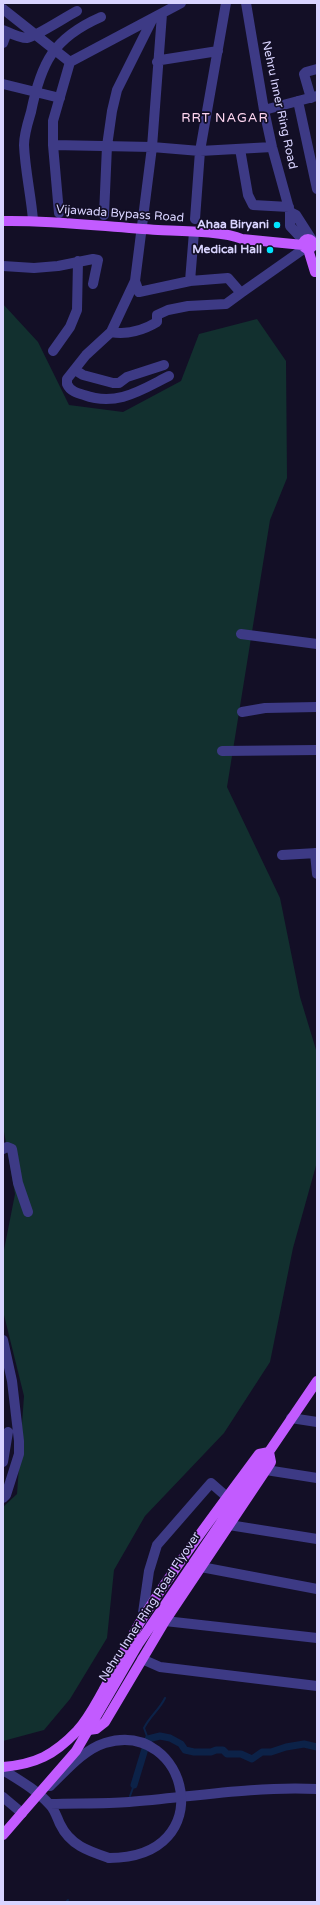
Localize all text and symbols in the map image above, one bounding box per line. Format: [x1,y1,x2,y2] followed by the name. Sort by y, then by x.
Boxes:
[258,40,300,170] street label: Nehru Inner Ring Road
[181,111,269,127] district label: RRT NAGAR
[56,202,184,226] street label: Vijawada Bypass Road
[197,218,269,232] place label: Ahaa Biryani
[272,220,282,230] marker: Ahaa Biryani
[192,243,262,257] place label: Medical Hall
[265,245,275,255] marker: Medical Hall
[96,1530,204,1684] street label: Nehru Inner Ring Road Flyover

